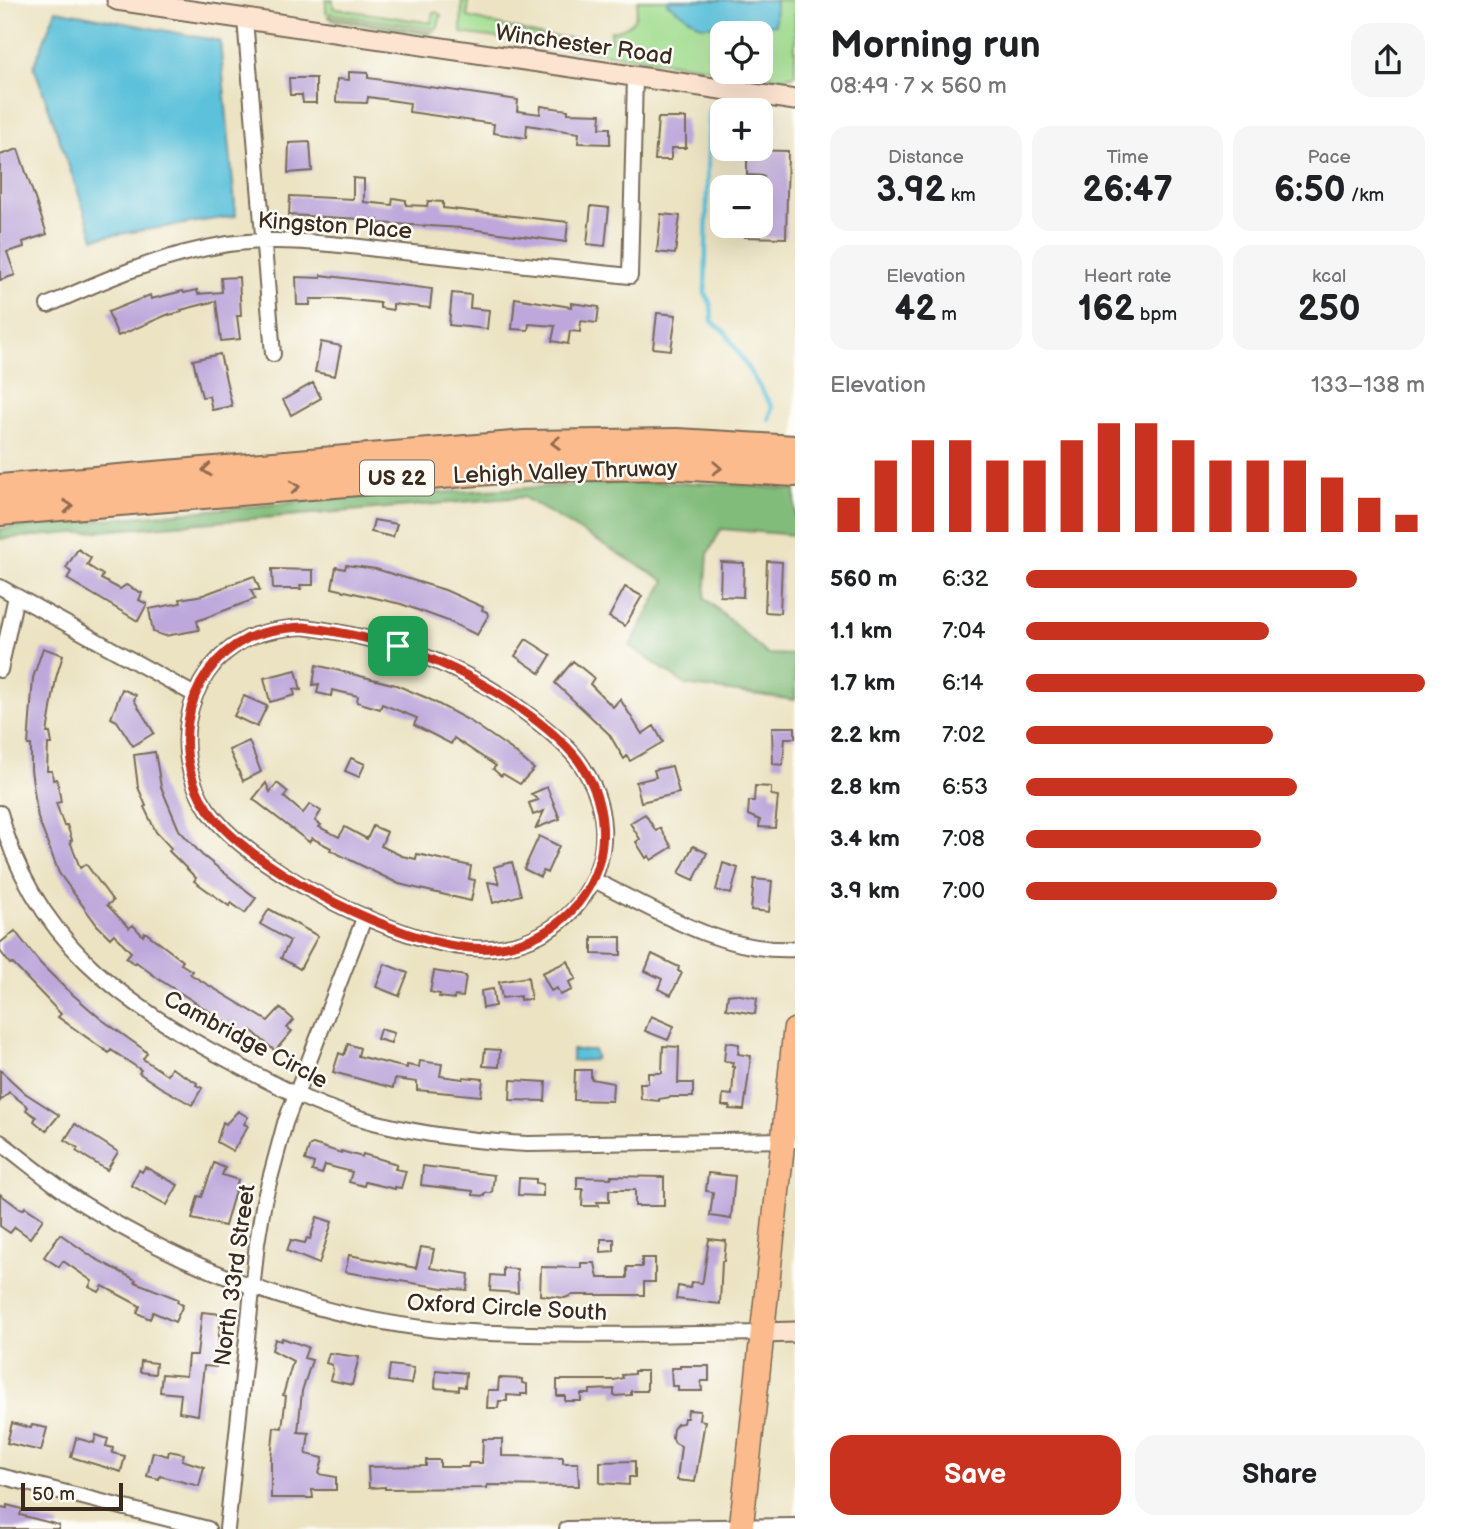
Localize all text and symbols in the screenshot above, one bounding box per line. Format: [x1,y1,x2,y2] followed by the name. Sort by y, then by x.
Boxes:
[494,19,674,71] street label: Winchester Road
[710,21,773,238] map controls
[710,21,773,84] button: locate
[830,23,1041,68] text: Morning run
[1351,23,1425,97] button: share
[830,72,1007,100] text: 08:49 · 7 × 560 m
[710,98,773,161] button: +
[888,146,964,169] text: Distance
[1106,146,1149,169] text: Time
[1308,146,1351,169] text: Pace
[876,169,946,212] text: 3.92
[1082,169,1173,212] text: 26:47
[1274,169,1346,212] text: 6:50
[710,175,773,238] button: −
[946,184,976,207] text: km
[1346,184,1384,207] text: /km
[257,207,413,245] street label: Kingston Place
[886,265,965,288] text: Elevation
[1084,265,1171,288] text: Heart rate
[1312,265,1346,288] text: kcal
[895,288,936,331] text: 42
[1078,288,1135,331] text: 162
[1298,288,1361,331] text: 250
[936,303,957,326] text: m
[1135,303,1177,326] text: bpm
[830,371,926,399] text: Elevation
[1311,371,1425,399] text: 133–138 m
[550,435,561,450] one-way arrow
[452,454,678,490] street label: Lehigh Valley Thruway
[712,460,723,475] one-way arrow
[360,461,434,496] road number: US 22
[202,462,213,477] one-way arrow
[289,480,300,495] one-way arrow
[63,499,74,514] one-way arrow
[830,565,897,593] text: 560 m
[942,565,988,593] text: 6:32
[368,616,428,676] pin
[830,617,892,645] text: 1.1 km
[942,617,986,645] text: 7:04
[379,627,417,665] icon: arrive
[830,669,895,697] text: 1.7 km
[942,669,984,697] text: 6:14
[830,721,901,749] text: 2.2 km
[942,721,985,749] text: 7:02
[830,773,901,801] text: 2.8 km
[942,773,988,801] text: 6:53
[830,825,900,853] text: 3.4 km
[942,825,985,853] text: 7:08
[830,877,900,905] text: 3.9 km
[942,877,985,905] text: 7:00
[159,985,332,1095] street label: Cambridge Circle
[208,1183,262,1368] street label: North 33rd Street
[406,1289,608,1327] street label: Oxford Circle South
[830,1435,1121,1515] button: Save
[1135,1435,1425,1515] button: Share
[21,1480,122,1512] scale bar
[32,1483,75,1506] text: 50 m

